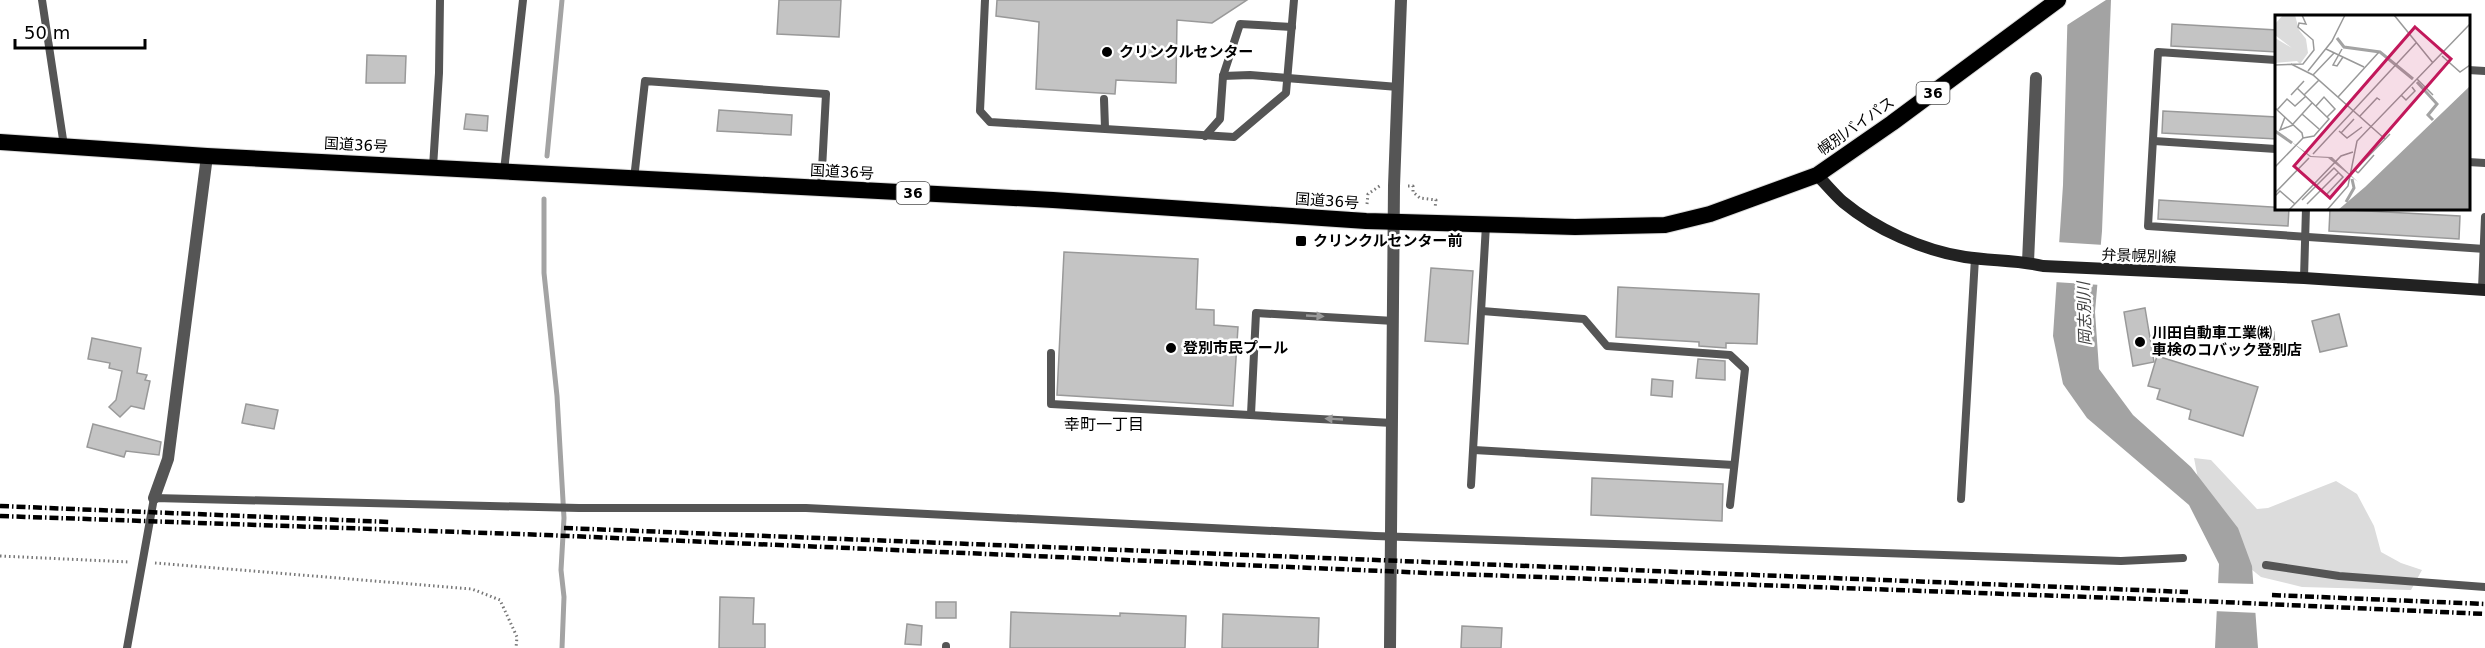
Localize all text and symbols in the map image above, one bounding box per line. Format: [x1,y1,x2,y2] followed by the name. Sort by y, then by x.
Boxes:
[15,12,146,50] scale bar
[2275,15,2470,210] inset map
[24,22,70,43] text: 50 m
[1119,43,1254,61] place label: クリンクルセンター
[1100,45,1114,59] marker: クリンクルセンター
[1916,82,1950,104] road number: 36
[1814,93,1898,159] street label: 幌別バイパス
[324,134,388,156] street label: 国道36号
[810,161,874,183] street label: 国道36号
[896,182,930,204] road number: 36
[1294,190,1360,212] street label: 国道36号
[1313,232,1463,250] place label: クリンクルセンター前
[1294,234,1308,248] marker: クリンクルセンター前
[2101,246,2177,266] street label: 弁景幌別線
[2074,280,2095,346] water label: 岡志別川
[1305,312,1324,321] one-way arrow
[2152,324,2302,359] place label: 川田自動車工業㈱ 車検のコバック登別店
[2133,335,2147,349] marker: 川田自動車工業㈱ 車検のコバック登別店
[1183,339,1288,357] place label: 登別市民プール
[1164,341,1178,355] marker: 登別市民プール
[1064,415,1144,434] district label: 幸町一丁目
[1324,415,1343,424] one-way arrow

